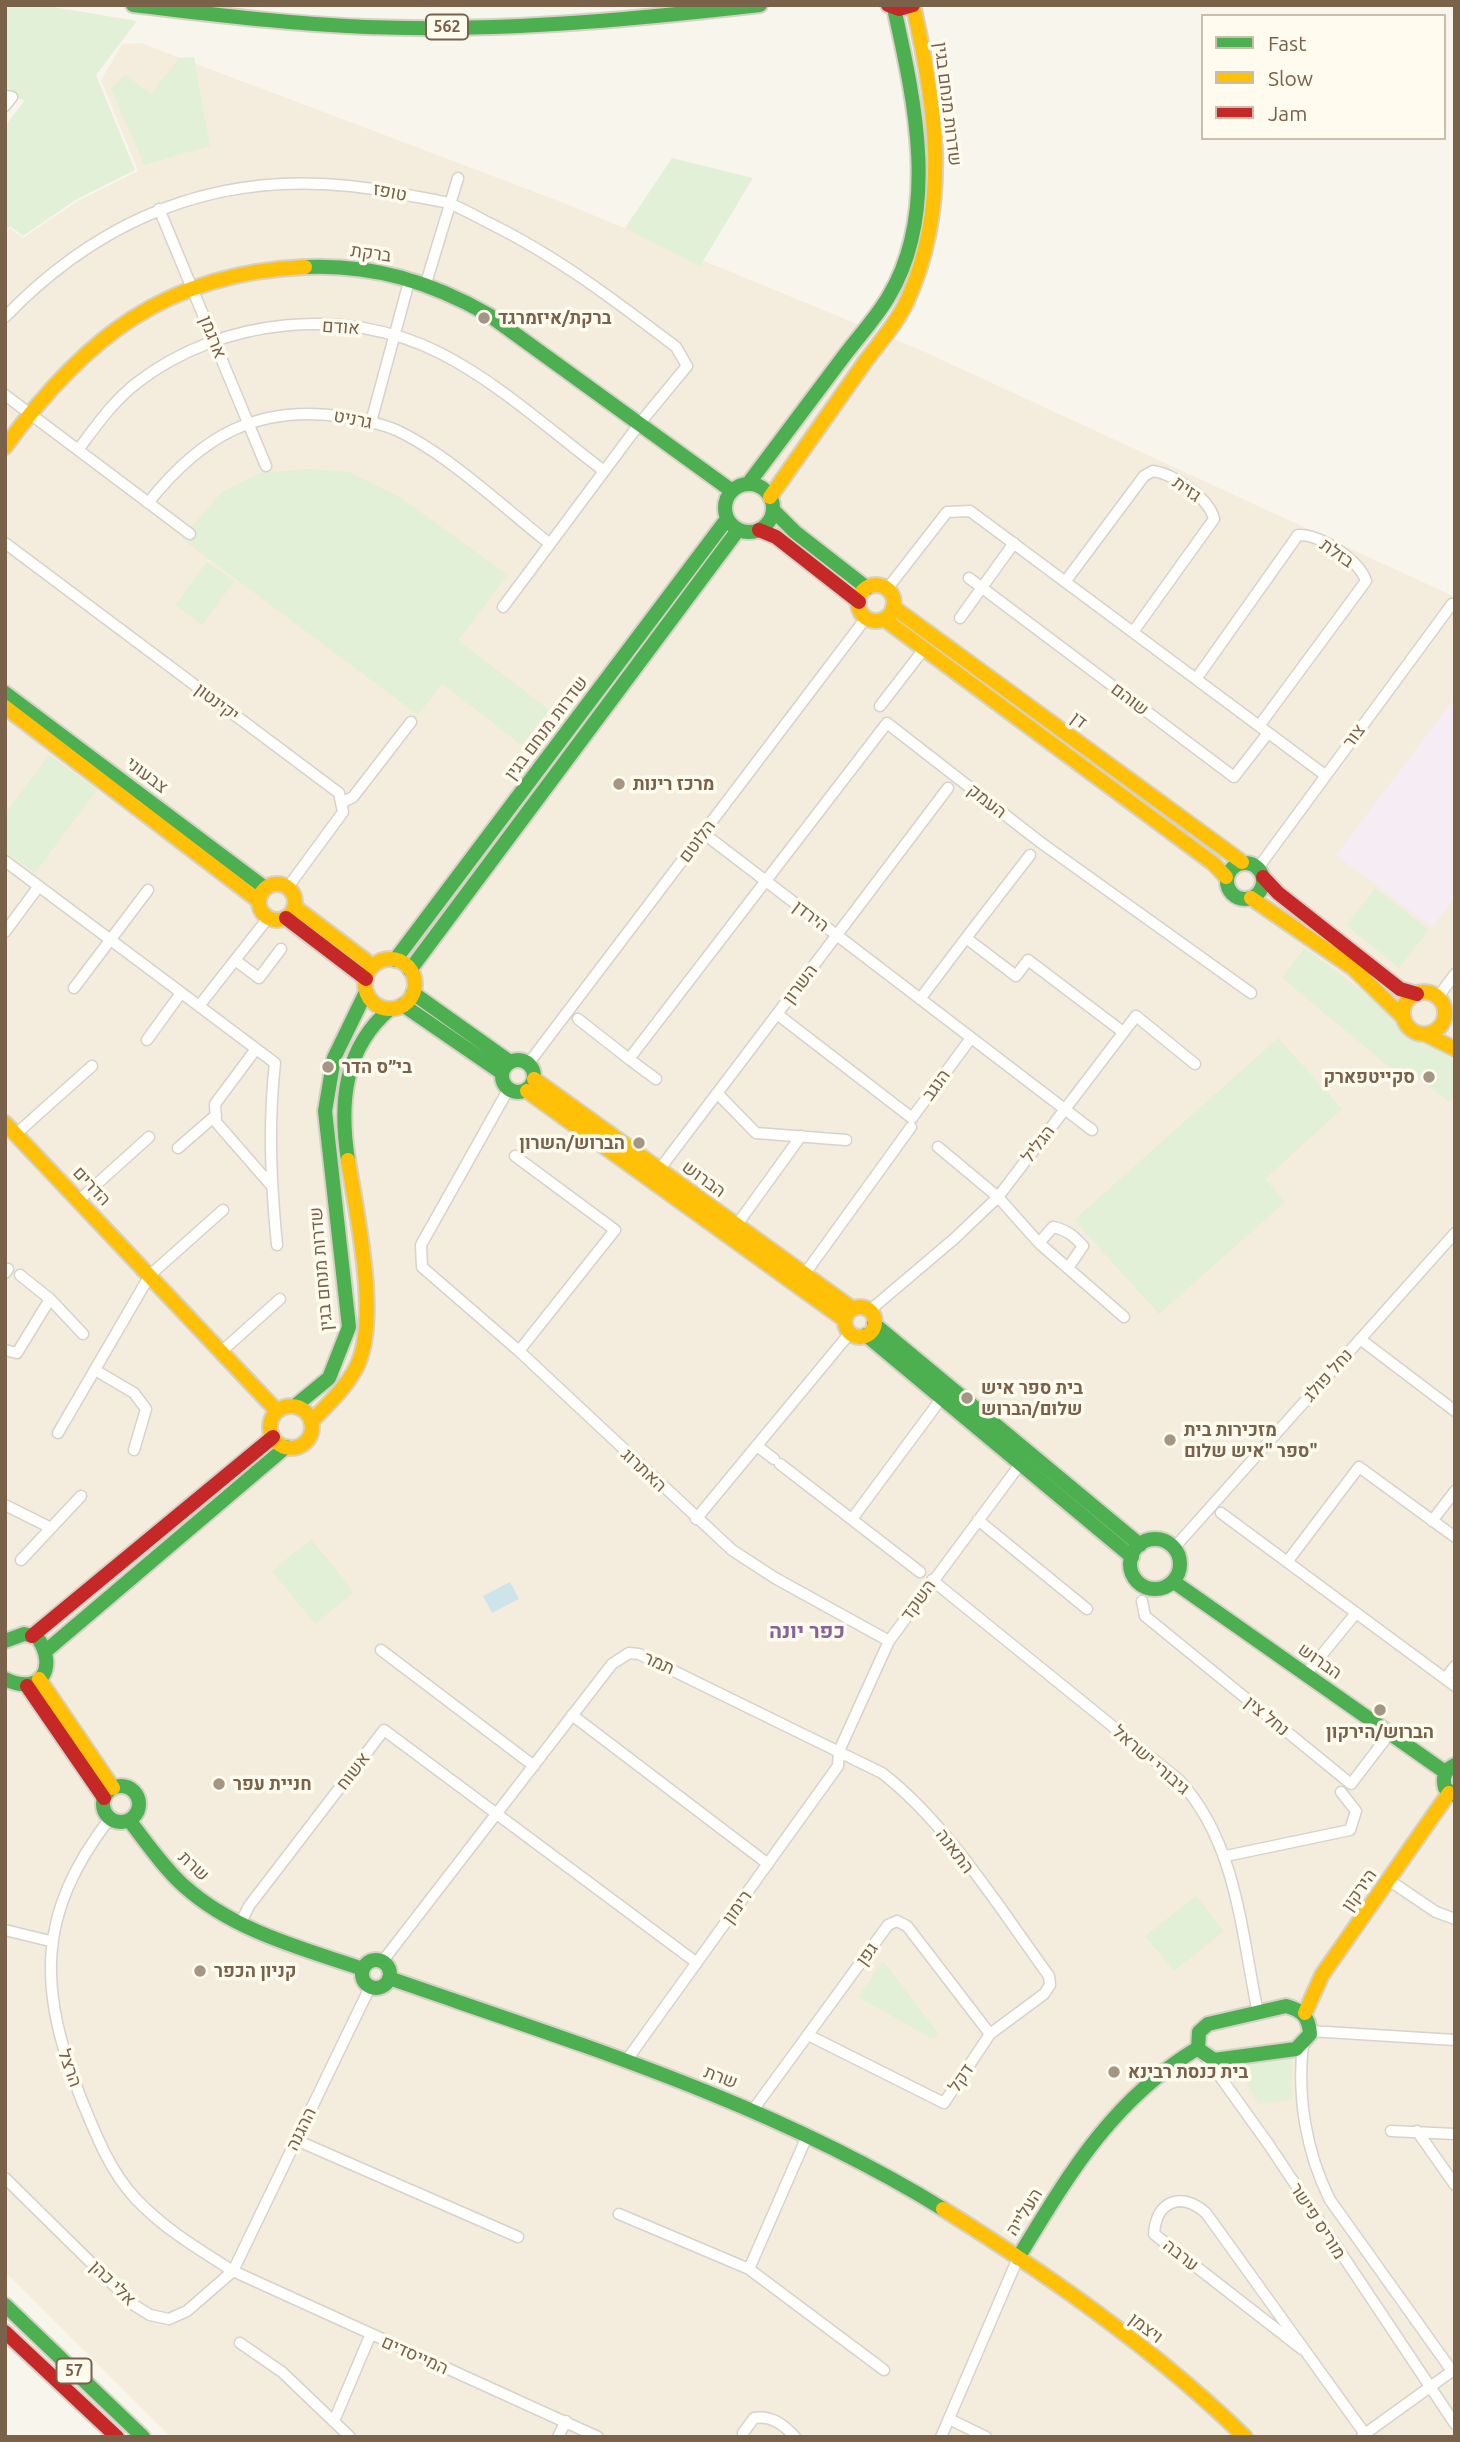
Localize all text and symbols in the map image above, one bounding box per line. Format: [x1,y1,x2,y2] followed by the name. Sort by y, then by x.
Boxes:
[1201,14,1446,140] legend
[426,15,468,40] road number: 562
[1268,31,1306,55] text: Fast
[930,41,966,167] street label: שדרות מנחם בגין
[1268,66,1313,90] text: Slow
[1268,101,1307,125] text: Jam
[371,178,409,206] street label: טופז
[349,239,393,267] street label: ברקת
[498,307,612,329] place label: ברקת/איזמרגד
[476,310,492,326] marker: ברקת/איזמרגד
[195,313,231,361] street label: ארגמן
[321,315,361,339] street label: אודם
[332,405,374,433] street label: גרניט
[1169,471,1205,507] street label: גזית
[1316,534,1358,572] street label: בזלת
[500,672,592,784] street label: שדרות מנחם בגין
[190,678,244,726] street label: יקינטון
[1107,678,1153,720] street label: שוהם
[1067,707,1091,733] street label: דן
[1338,720,1370,752] street label: צור
[122,752,172,798] street label: צבעוני
[633,773,714,795] place label: מרכז רינות
[611,776,627,792] marker: מרכז רינות
[963,779,1011,823] street label: העמק
[674,815,720,867] street label: הלוטם
[789,896,833,936] street label: הירדן
[778,960,822,1008] street label: השרון
[342,1056,412,1078] place label: בי״ס הדר
[320,1059,336,1075] marker: בי״ס הדר
[917,1065,955,1105] street label: הנגב
[1323,1066,1415,1088] place label: סקייטפארק
[1421,1069,1437,1085] marker: סקייטפארק
[1017,1121,1059,1167] street label: הגליל
[519,1132,625,1154] place label: הברוש/השרון
[631,1135,647,1151] marker: הברוש/השרון
[678,1156,730,1202] street label: הברוש
[69,1162,115,1210] street label: הדרים
[305,1206,337,1332] street label: שדרות מנחם בגין
[1299,1344,1357,1406] street label: נחל פולג
[981,1377,1083,1420] place label: בית ספר איש שלום/הברוש
[959,1390,975,1406] marker: בית ספר איש שלום/הברוש
[1184,1419,1318,1462] place label: מזכירות בית ספר "איש שלום"
[1162,1432,1178,1448] marker: מזכירות בית ספר "איש שלום"
[617,1444,671,1496] street label: האתרוג
[896,1575,940,1625] street label: השקד
[769,1618,845,1644] district label: כפר יונה
[1294,1638,1346,1684] street label: הברוש
[640,1647,678,1679] street label: תמר
[1240,1691,1294,1741] street label: נחל צין
[1372,1702,1388,1718] marker: הברוש/הירקון
[1108,1721,1194,1799] street label: גיבורי ישראל
[1326,1721,1434,1743] place label: הברוש/הירקון
[332,1748,374,1794] street label: אשוח
[233,1773,312,1795] place label: חניית עפר
[211,1776,227,1792] marker: חניית עפר
[931,1824,979,1878] street label: התאנה
[174,1846,214,1886] street label: שרת
[1337,1865,1381,1915] street label: הירקון
[718,1886,756,1928] street label: רימון
[851,1938,883,1970] street label: גפן
[214,1960,297,1982] place label: קניון הכפר
[192,1963,208,1979] marker: קניון הכפר
[53,2046,87,2090] street label: הרצל
[944,2060,978,2096] street label: דקל
[701,2061,741,2093] street label: שרת
[1128,2061,1248,2083] place label: בית כנסת רבינא
[1106,2064,1122,2080] marker: בית כנסת רבינא
[281,2104,321,2154] street label: ההגנה
[1285,2179,1351,2263] street label: מוריס פישר
[1001,2184,1047,2240] street label: העלייה
[1159,2234,1203,2276] street label: ערבה
[85,2256,141,2310] street label: אלי כהן
[1125,2308,1167,2348] street label: ויצמן
[378,2331,452,2379] street label: המייסדים
[56,2358,92,2384] road number: 57

